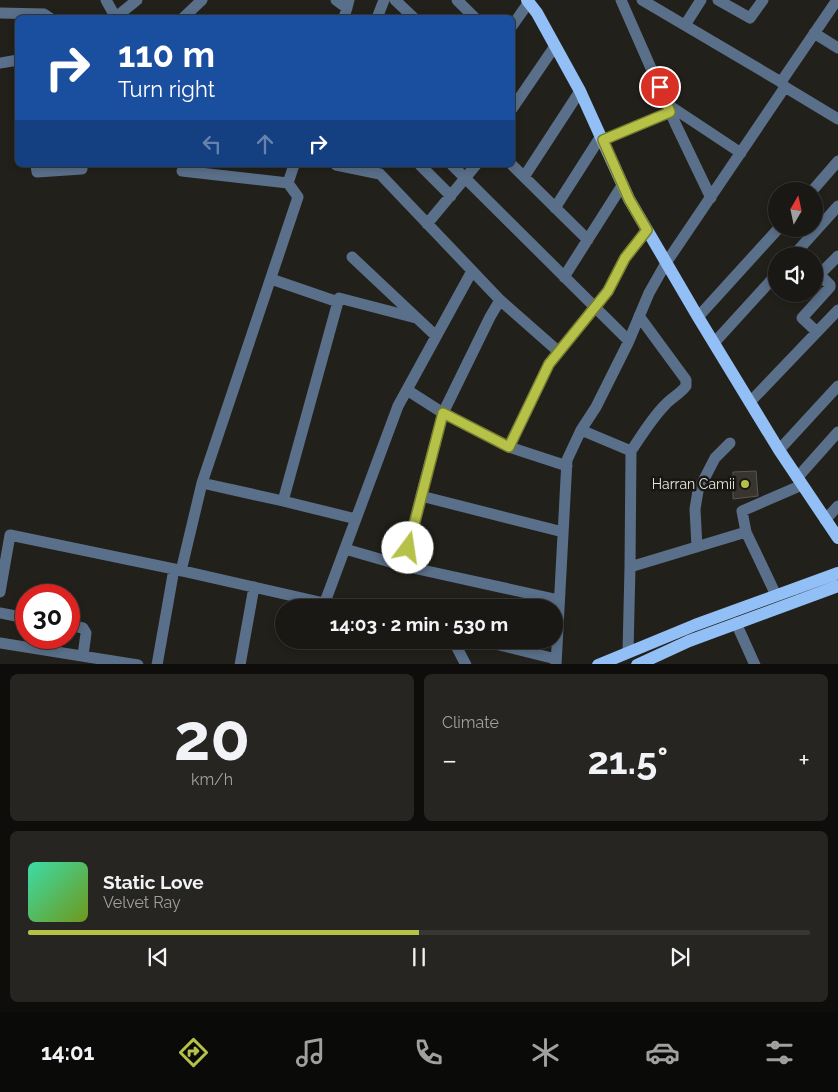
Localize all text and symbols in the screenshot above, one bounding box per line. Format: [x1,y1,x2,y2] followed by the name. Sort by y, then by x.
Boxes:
[118,34,215,75] text: 110 m
[35,35,100,100] icon: right
[639,66,681,108] pin
[646,73,674,101] icon: arrive
[118,76,215,102] text: Turn right
[198,130,226,158] icon: left
[251,130,279,158] icon: ahead
[304,130,332,158] icon: right
[768,182,822,238] north arrow
[768,182,823,302] map controls
[768,247,823,302] button: sound
[652,476,735,492] place label: Harran Camii
[739,478,751,490] marker: Harran Camii
[381,521,433,573] position arrow
[15,584,80,649] speed limit sign: 30
[330,613,508,635] text: 14:03 · 2 min · 530 m
[174,699,250,775] text: 20
[442,713,499,732] text: Climate
[587,738,668,783] text: 21.5°
[442,744,457,777] text: −
[798,744,810,777] text: +
[191,770,233,789] text: km/h
[103,871,204,893] text: Static Love
[103,893,181,912] text: Velvet Ray
[144,943,172,971] icon: previous
[405,943,433,971] icon: pause
[666,943,694,971] icon: next
[176,1035,211,1070] icon: directions
[293,1035,328,1070] icon: music
[411,1035,446,1070] icon: phone
[528,1035,563,1070] icon: climate
[645,1035,680,1070] icon: car
[762,1035,797,1070] icon: filters
[41,1039,94,1065] text: 14:01

